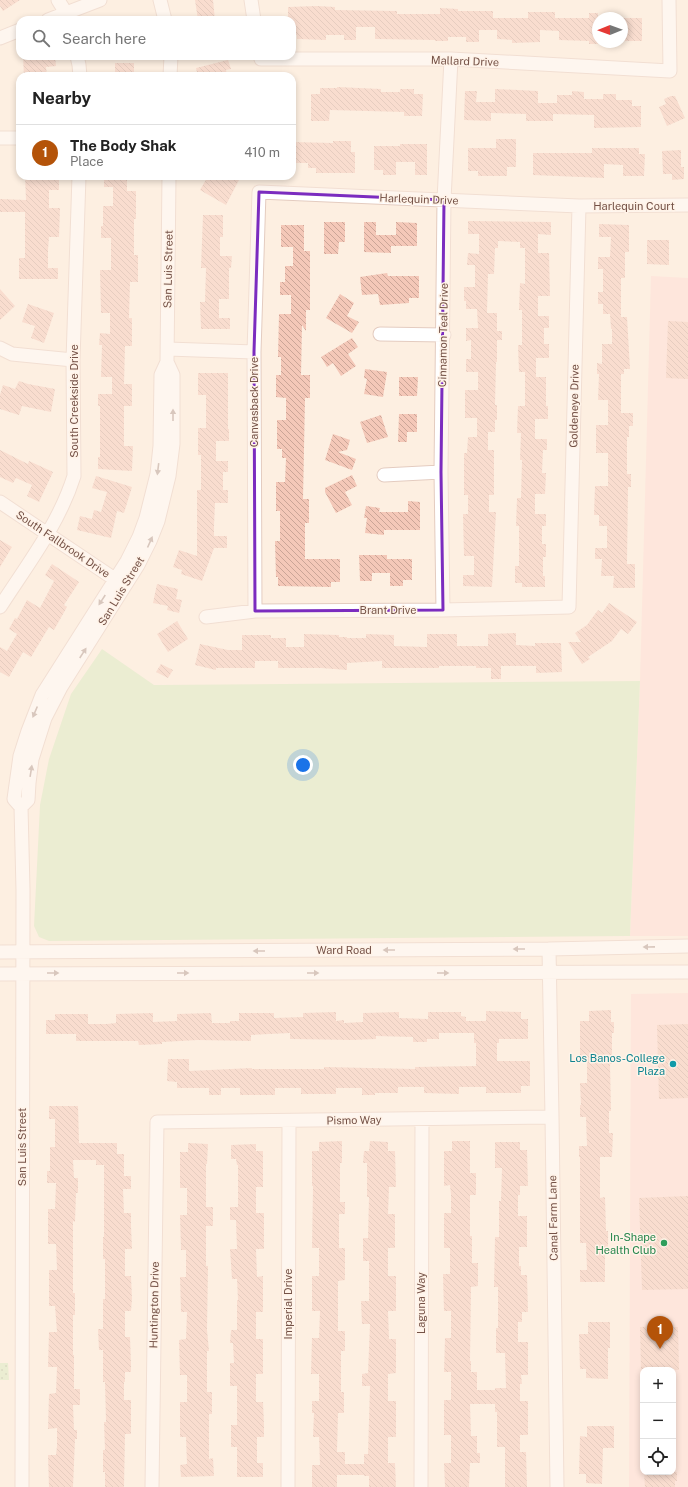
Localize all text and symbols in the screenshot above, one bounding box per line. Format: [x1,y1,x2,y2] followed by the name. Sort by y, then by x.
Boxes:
[592,12,628,48] north arrow
[16,16,296,60] search box
[30,27,52,49] icon: search
[62,30,146,47] text: Search here
[431,54,499,68] street label: Mallard Drive
[32,88,91,108] text: Nearby
[70,137,176,154] text: The Body Shak
[42,145,48,160] text: 1
[244,145,280,160] text: 410 m
[70,154,104,169] text: Place
[379,192,459,206] street label: Harlequin Drive
[593,200,675,212] street label: Harlequin Court
[161,230,175,308] street label: San Luis Street
[436,283,450,387] street label: Cinnamon Teal Drive
[68,344,80,458] street label: South Creekside Drive
[248,357,260,447] street label: Canvasback Drive
[567,364,581,448] street label: Goldeneye Drive
[170,408,176,421] one-way arrow
[154,463,161,475] one-way arrow
[14,508,112,580] street label: South Fallbrook Drive
[147,535,153,547] one-way arrow
[96,554,146,628] street label: San Luis Street
[98,595,106,606] one-way arrow
[360,604,416,616] street label: Brant Drive
[79,647,86,659] one-way arrow
[32,706,38,717] one-way arrow
[293,755,313,775] your location
[28,765,34,777] one-way arrow
[316,944,372,956] street label: Ward Road
[642,944,655,950] one-way arrow
[512,946,525,952] one-way arrow
[382,947,395,953] one-way arrow
[252,948,265,954] one-way arrow
[47,970,60,976] one-way arrow
[177,970,190,976] one-way arrow
[307,970,320,976] one-way arrow
[437,970,450,976] one-way arrow
[569,1052,665,1077] place label: Los Banos-College Plaza
[668,1059,678,1069] marker: Los Banos-College Plaza
[16,1108,28,1186] street label: San Luis Street
[326,1114,382,1126] street label: Pismo Way
[546,1175,560,1261] street label: Canal Farm Lane
[595,1231,656,1256] place label: In-Shape Health Club
[659,1238,669,1248] marker: In-Shape Health Club
[147,1261,161,1349] street label: Huntington Drive
[282,1269,294,1339] street label: Imperial Drive
[415,1272,427,1334] street label: Laguna Way
[647,1316,673,1349] pin: 1
[640,1367,676,1475] map controls
[640,1367,676,1403] button: +
[640,1403,676,1439] button: −
[640,1439,676,1475] button: locate

